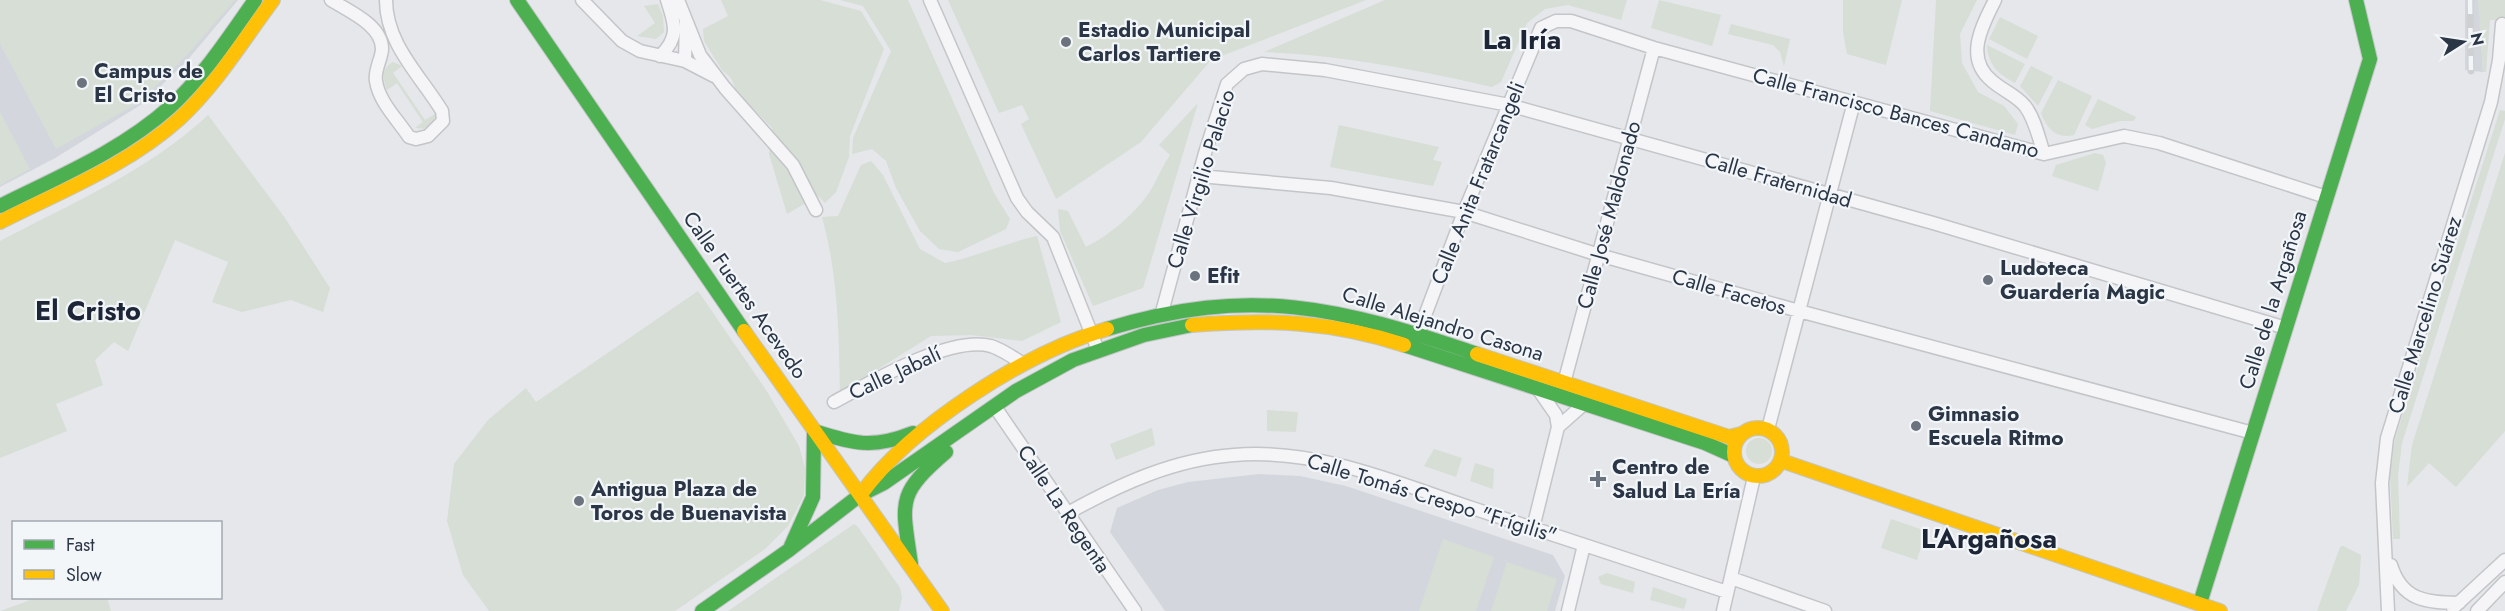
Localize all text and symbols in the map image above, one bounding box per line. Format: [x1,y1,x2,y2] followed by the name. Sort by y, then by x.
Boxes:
[2433,12,2493,72] north arrow
[1078,15,1250,69] place label: Estadio Municipal Carlos Tartiere
[1483,20,1561,59] district label: La Iría
[2465,30,2490,48] text: N
[1059,35,1073,49] marker: Estadio Municipal Carlos Tartiere
[94,56,203,110] place label: Campus de El Cristo
[1749,60,2043,166] street label: Calle Francisco Bances Candamo
[75,76,89,90] marker: Campus de El Cristo
[1424,77,1532,289] street label: Calle Anita Fratarcangeli
[1159,86,1243,272] street label: Calle Virgilio Palacio
[1569,118,1649,312] street label: Calle José Maldonado
[1701,145,1855,215] street label: Calle Fraternidad
[676,205,814,385] street label: Calle Fuertes Acevedo
[2232,207,2314,393] street label: Calle de la Argañosa
[2381,212,2469,417] street label: Calle Marcelino Suárez
[2000,253,2165,307] place label: Ludoteca Guardería Magic
[1207,261,1240,291] place label: Efit
[1669,261,1789,323] street label: Calle Facetos
[1188,269,1202,283] marker: Efit
[1981,273,1995,287] marker: Ludoteca Guardería Magic
[1339,279,1547,369] street label: Calle Alejandro Casona
[35,291,141,330] district label: El Cristo
[844,338,947,407] street label: Calle Jabalí
[1928,399,2064,453] place label: Gimnasio Escuela Ritmo
[1909,419,1923,433] marker: Gimnasio Escuela Ritmo
[1010,439,1118,579] street label: Calle La Regenta
[1303,446,1561,550] street label: Calle Tomás Crespo "Frígilis"
[1612,452,1741,506] place label: Centro de Salud La Ería
[1589,470,1607,488] marker: Centro de Salud La Ería
[590,474,787,528] place label: Antigua Plaza de Toros de Buenavista
[572,494,586,508] marker: Antigua Plaza de Toros de Buenavista
[1921,519,2057,558] district label: L'Argañosa
[12,521,222,599] legend
[66,532,95,558] text: Fast
[66,562,103,588] text: Slow

